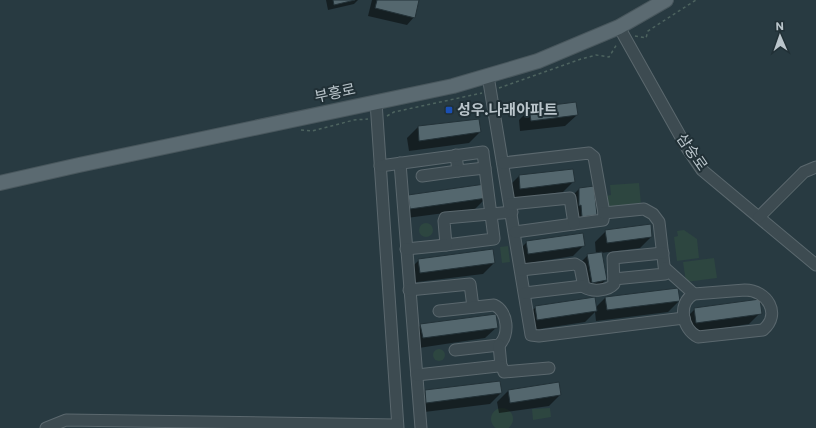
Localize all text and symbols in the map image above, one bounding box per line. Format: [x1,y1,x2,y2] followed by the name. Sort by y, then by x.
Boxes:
[760,16,800,56] north arrow
[775,19,784,32] text: N
[313,79,357,105] street label: 부흥로
[457,100,558,118] place label: 성우.나래아파트
[444,105,454,115] marker: 성우.나래아파트
[674,129,712,174] street label: 삼숭로

